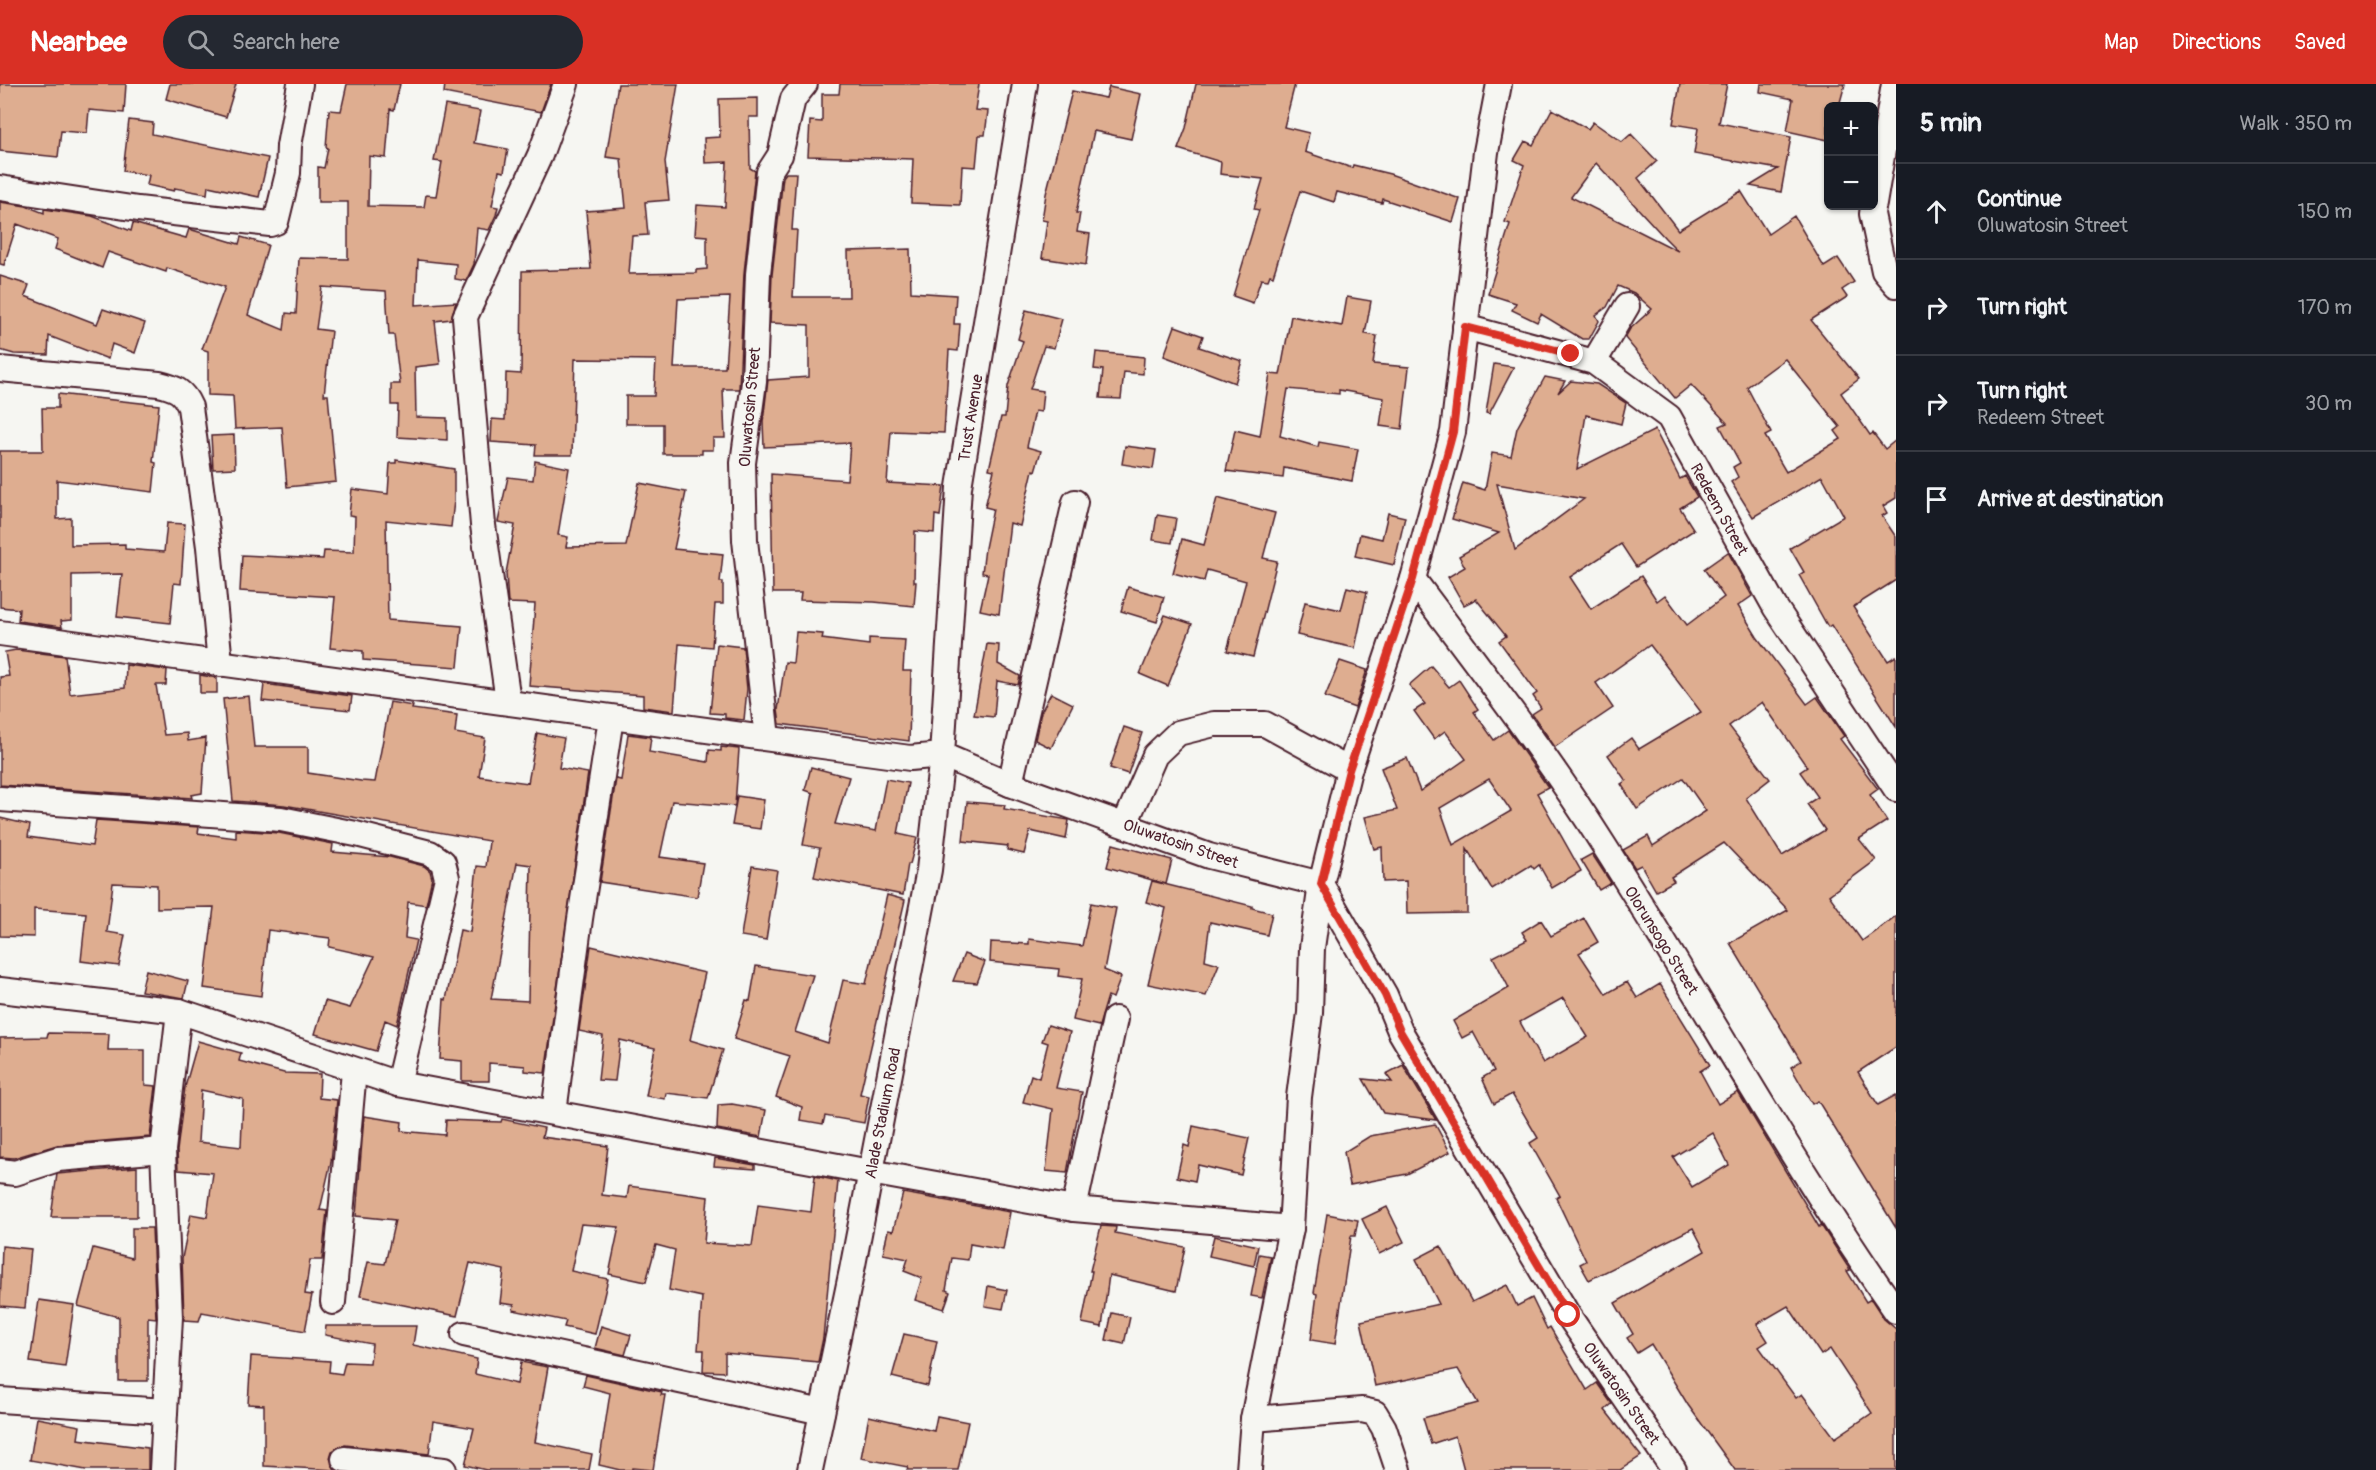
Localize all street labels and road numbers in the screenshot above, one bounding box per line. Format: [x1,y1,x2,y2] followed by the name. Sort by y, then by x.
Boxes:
[735,346,765,468] street label: Oluwatosin Street
[954,373,988,463] street label: Trust Avenue
[1686,460,1753,559] street label: Redeem Street
[1120,815,1241,873] street label: Oluwatosin Street
[1620,883,1703,999] street label: Olorunsogo Street
[860,1046,906,1181] street label: Alade Stadium Road
[1578,1338,1664,1449] street label: Oluwatosin Street

